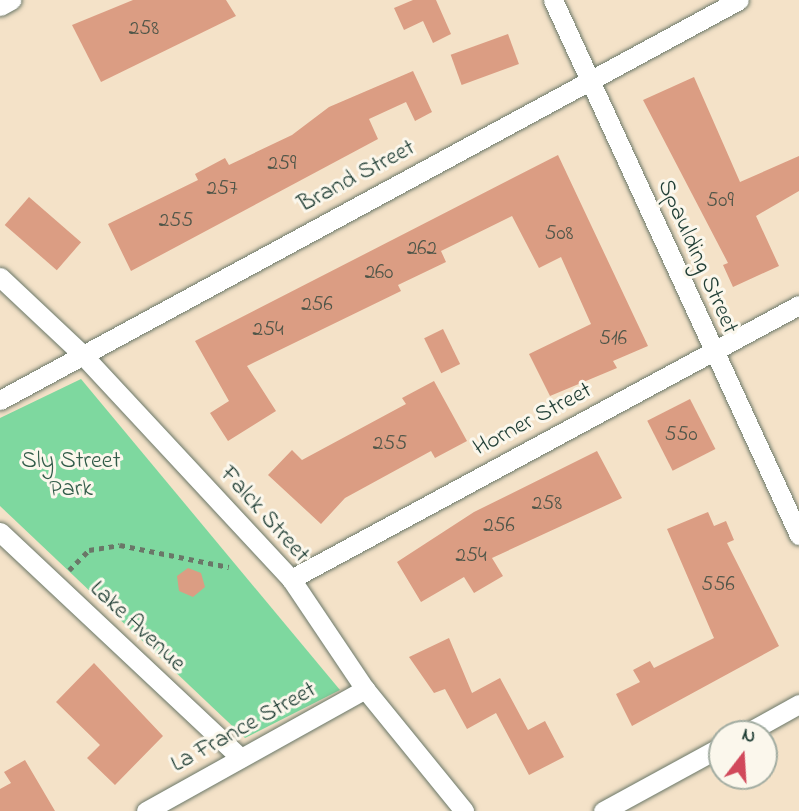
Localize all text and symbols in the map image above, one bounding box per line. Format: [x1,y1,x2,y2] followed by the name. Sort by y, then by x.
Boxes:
[129,16,159,42] house number: 258
[294,134,420,220] street label: Brand Street
[268,151,296,177] house number: 259
[650,175,744,339] street label: Spaulding Street
[206,176,238,202] house number: 257
[706,188,734,214] house number: 509
[159,208,193,234] house number: 255
[545,221,573,247] house number: 508
[407,236,437,262] house number: 262
[365,260,393,286] house number: 260
[301,292,333,318] house number: 256
[252,317,284,343] house number: 254
[599,326,627,352] house number: 516
[469,377,597,463] street label: Horner Street
[664,422,698,448] house number: 550
[373,431,407,457] house number: 255
[21,448,121,504] park label: Sly Street Park
[213,461,315,569] street label: Falck Street
[532,491,562,517] house number: 258
[483,513,515,539] house number: 256
[455,543,487,569] house number: 254
[701,572,735,598] house number: 556
[83,575,191,679] street label: Lake Avenue
[166,676,322,780] street label: La France Street
[708,720,778,790] north arrow
[739,722,759,751] text: N

